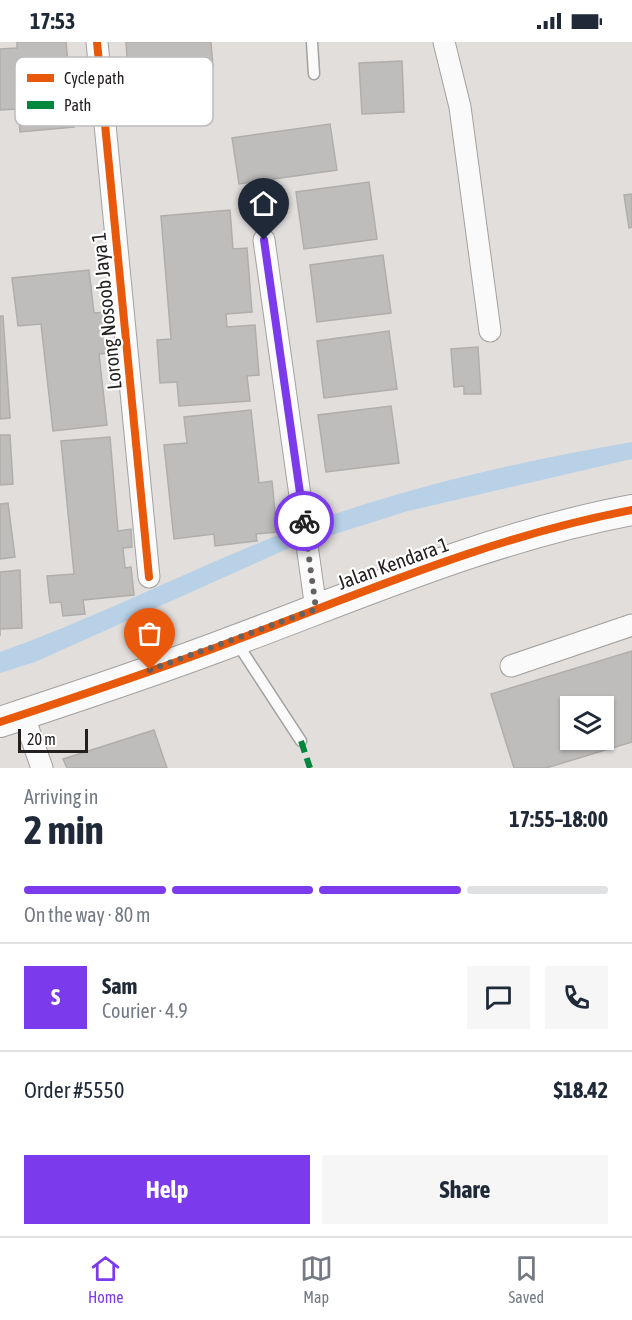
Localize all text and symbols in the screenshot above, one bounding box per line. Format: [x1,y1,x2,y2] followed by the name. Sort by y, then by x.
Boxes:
[30,8,75,34] text: 17:53
[15,57,213,126] legend
[64,69,124,88] text: Cycle path
[64,96,91,114] text: Path
[238,178,289,240] pin
[247,187,280,220] icon: home
[86,231,126,391] street label: Lorong Nosoob Jaya 1
[274,491,334,551] courier
[288,505,321,538] icon: bike
[334,532,452,594] street label: Jalan Kendara 1
[124,608,175,670] pin
[133,617,166,650] icon: bag
[560,696,614,750] map controls
[560,696,614,750] button: layers
[18,726,88,754] scale bar
[27,730,56,748] text: 20 m
[24,785,98,808] text: Arriving in
[509,806,608,832] text: 17:55–18:00
[24,808,104,852] text: 2 min
[24,903,150,926] text: On the way · 80 m
[467,966,530,1029] button: chat
[545,966,608,1029] button: phone
[102,973,137,999] text: Sam
[51,984,60,1010] text: S
[102,999,188,1022] text: Courier · 4.9
[24,1077,124,1103] text: Order #5550
[553,1077,608,1103] text: $18.42
[24,1155,310,1224] button: Help
[322,1155,608,1224] button: Share
[88,1252,124,1306] tab: Home
[300,1252,333,1306] tab: Map
[509,1252,544,1306] tab: Saved

